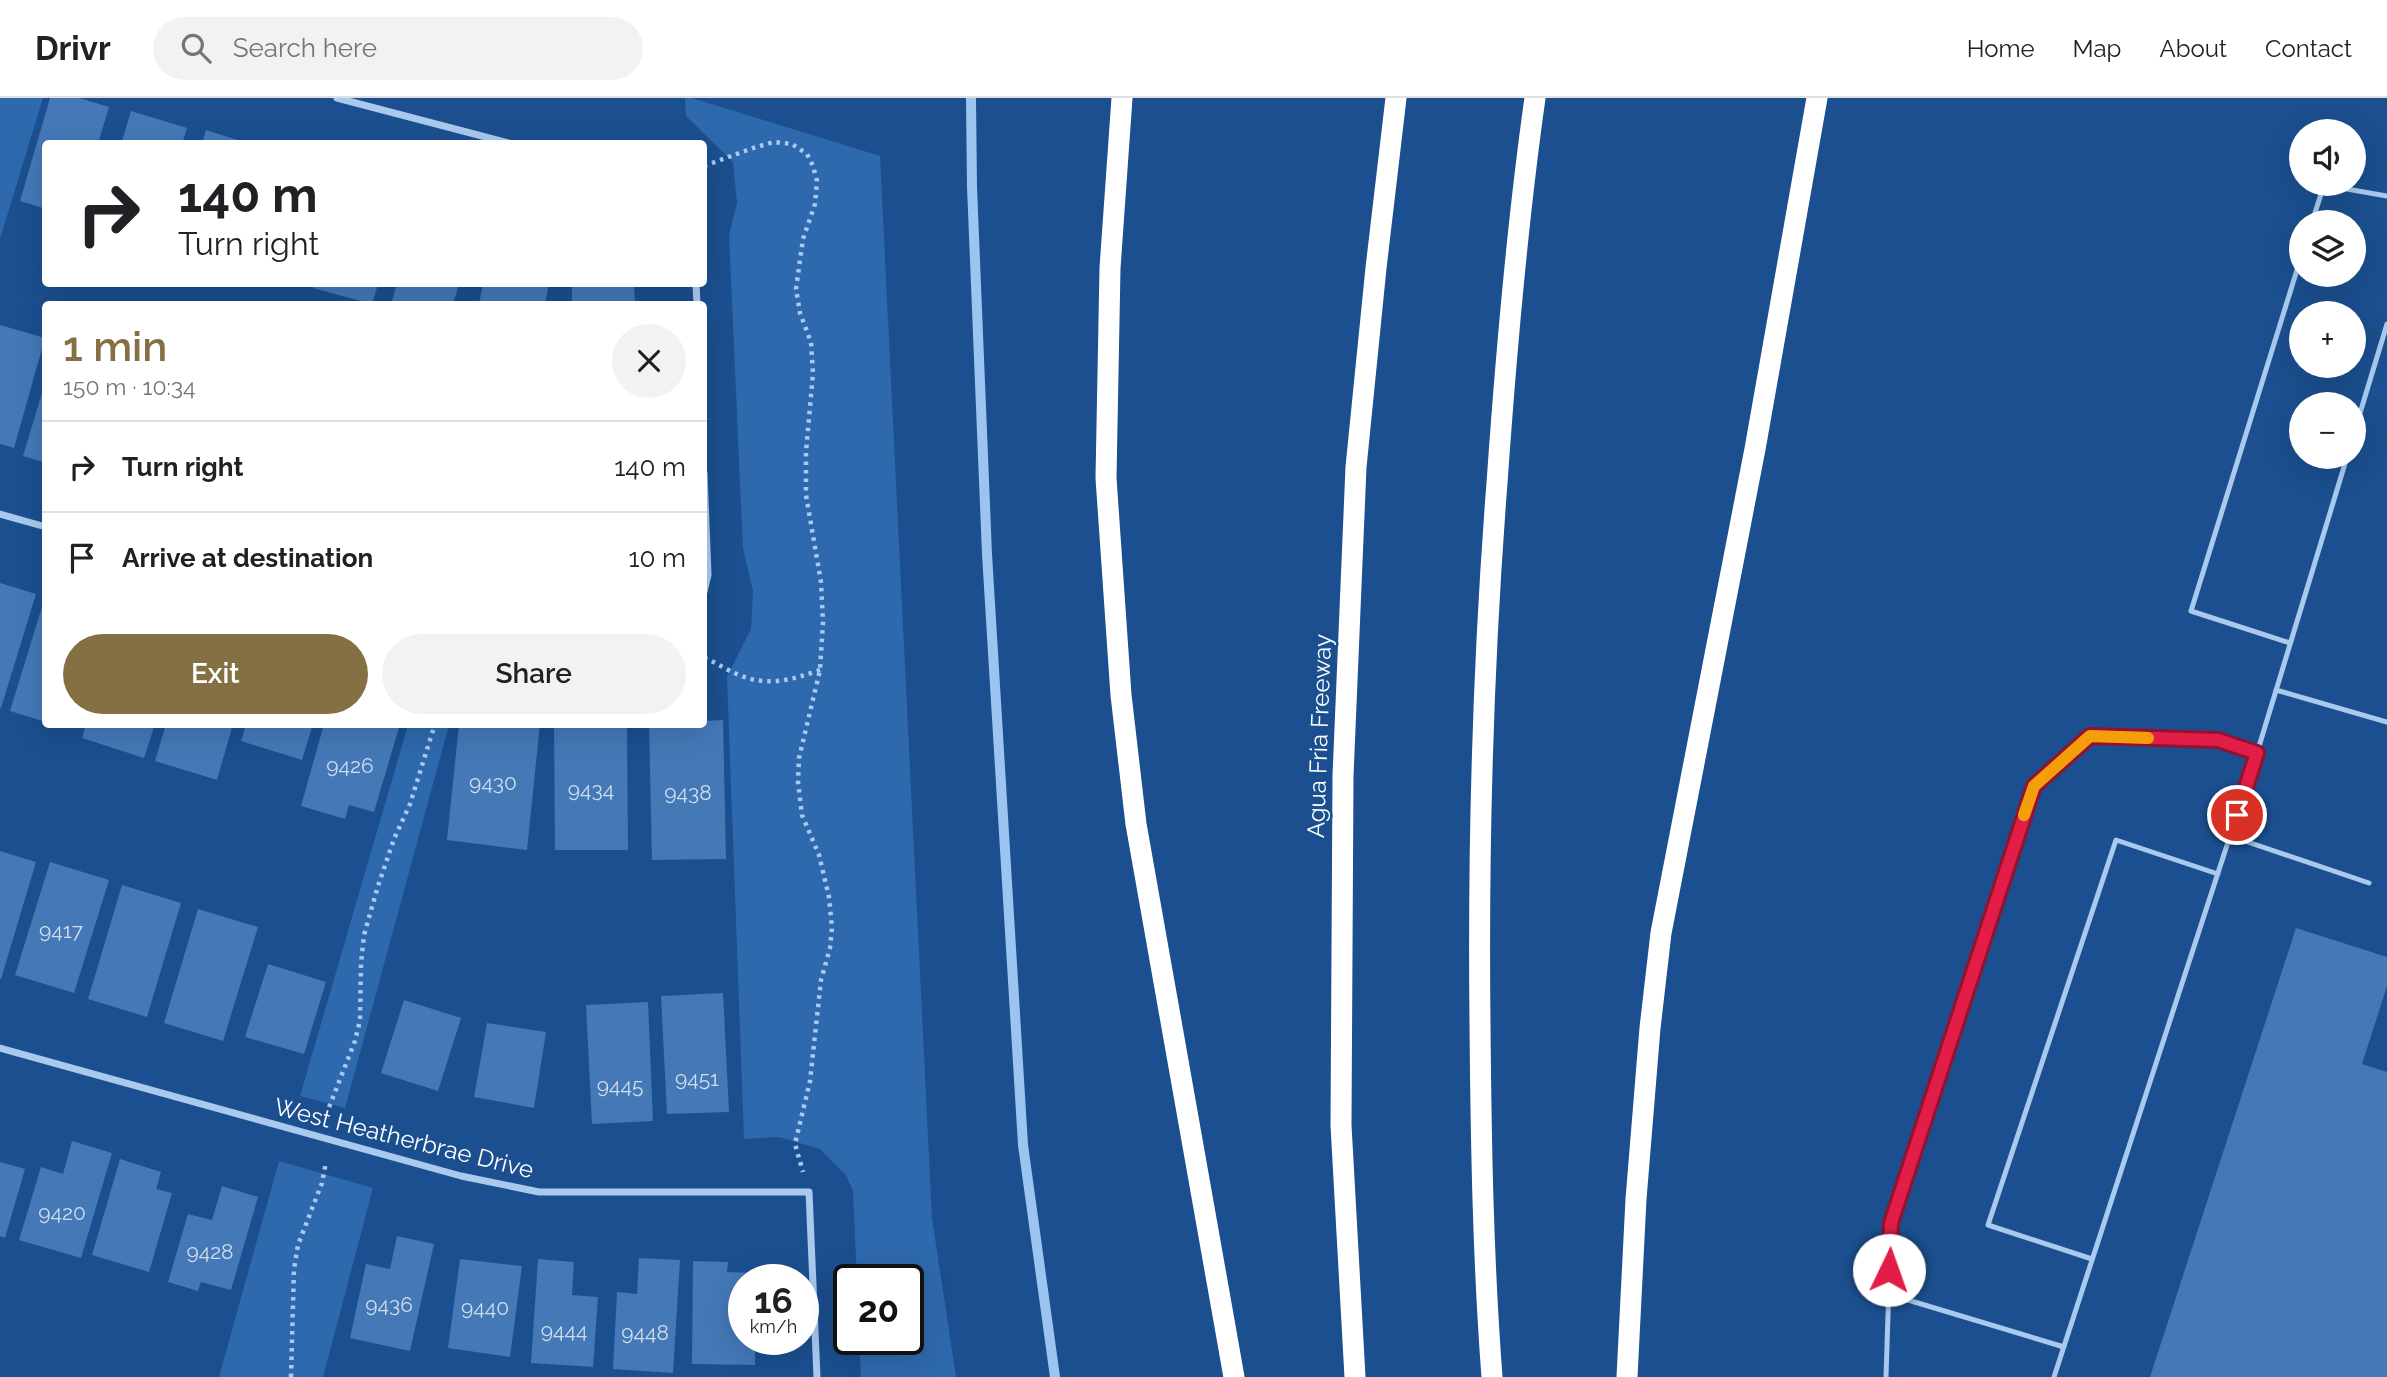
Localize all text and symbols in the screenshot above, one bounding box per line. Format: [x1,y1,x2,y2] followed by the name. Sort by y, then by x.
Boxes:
[153,17,643,80] search box
[35,29,111,68] text: Drivr
[177,29,215,67] icon: search
[233,33,377,63] text: Search here
[1967,34,2035,63] text: Home
[2073,34,2121,63] text: Map
[2159,34,2227,63] text: About
[2265,34,2352,63] text: Contact
[2289,119,2366,469] map controls
[2289,119,2366,196] button: sound
[178,166,318,223] text: 140 m
[63,168,154,259] icon: right
[2289,210,2366,287] button: layers
[178,225,319,262] text: Turn right
[2289,301,2366,378] button: +
[63,322,167,371] text: 1 min
[612,324,686,398] button: close
[63,373,196,400] text: 150 m · 10:34
[2289,392,2366,469] button: −
[63,448,101,486] icon: right
[122,452,243,482] text: Turn right
[614,452,686,482] text: 140 m
[63,539,101,577] icon: arrive
[122,543,373,573] text: Arrive at destination
[628,543,686,573] text: 10 m
[1301,633,1337,839] street label: Agua Fria Freeway
[63,634,368,714] button: Exit
[382,634,686,714] button: Share
[326,753,374,778] house number: 9426
[469,770,517,795] house number: 9430
[568,777,614,802] house number: 9434
[664,780,712,805] house number: 9438
[2207,785,2267,845] pin
[2218,796,2256,834] icon: arrive
[39,918,84,943] house number: 9417
[675,1066,719,1091] house number: 9451
[597,1073,643,1098] house number: 9445
[271,1092,537,1184] street label: West Heatherbrae Drive
[38,1200,86,1225] house number: 9420
[1852,1233,1926,1307] position arrow
[186,1239,234,1264] house number: 9428
[833,1264,924,1355] speed limit sign: 20
[754,1280,793,1321] text: 16
[365,1292,413,1317] house number: 9436
[461,1295,509,1320] house number: 9440
[750,1316,797,1337] text: km/h
[541,1318,587,1343] house number: 9444
[621,1320,669,1345] house number: 9448

